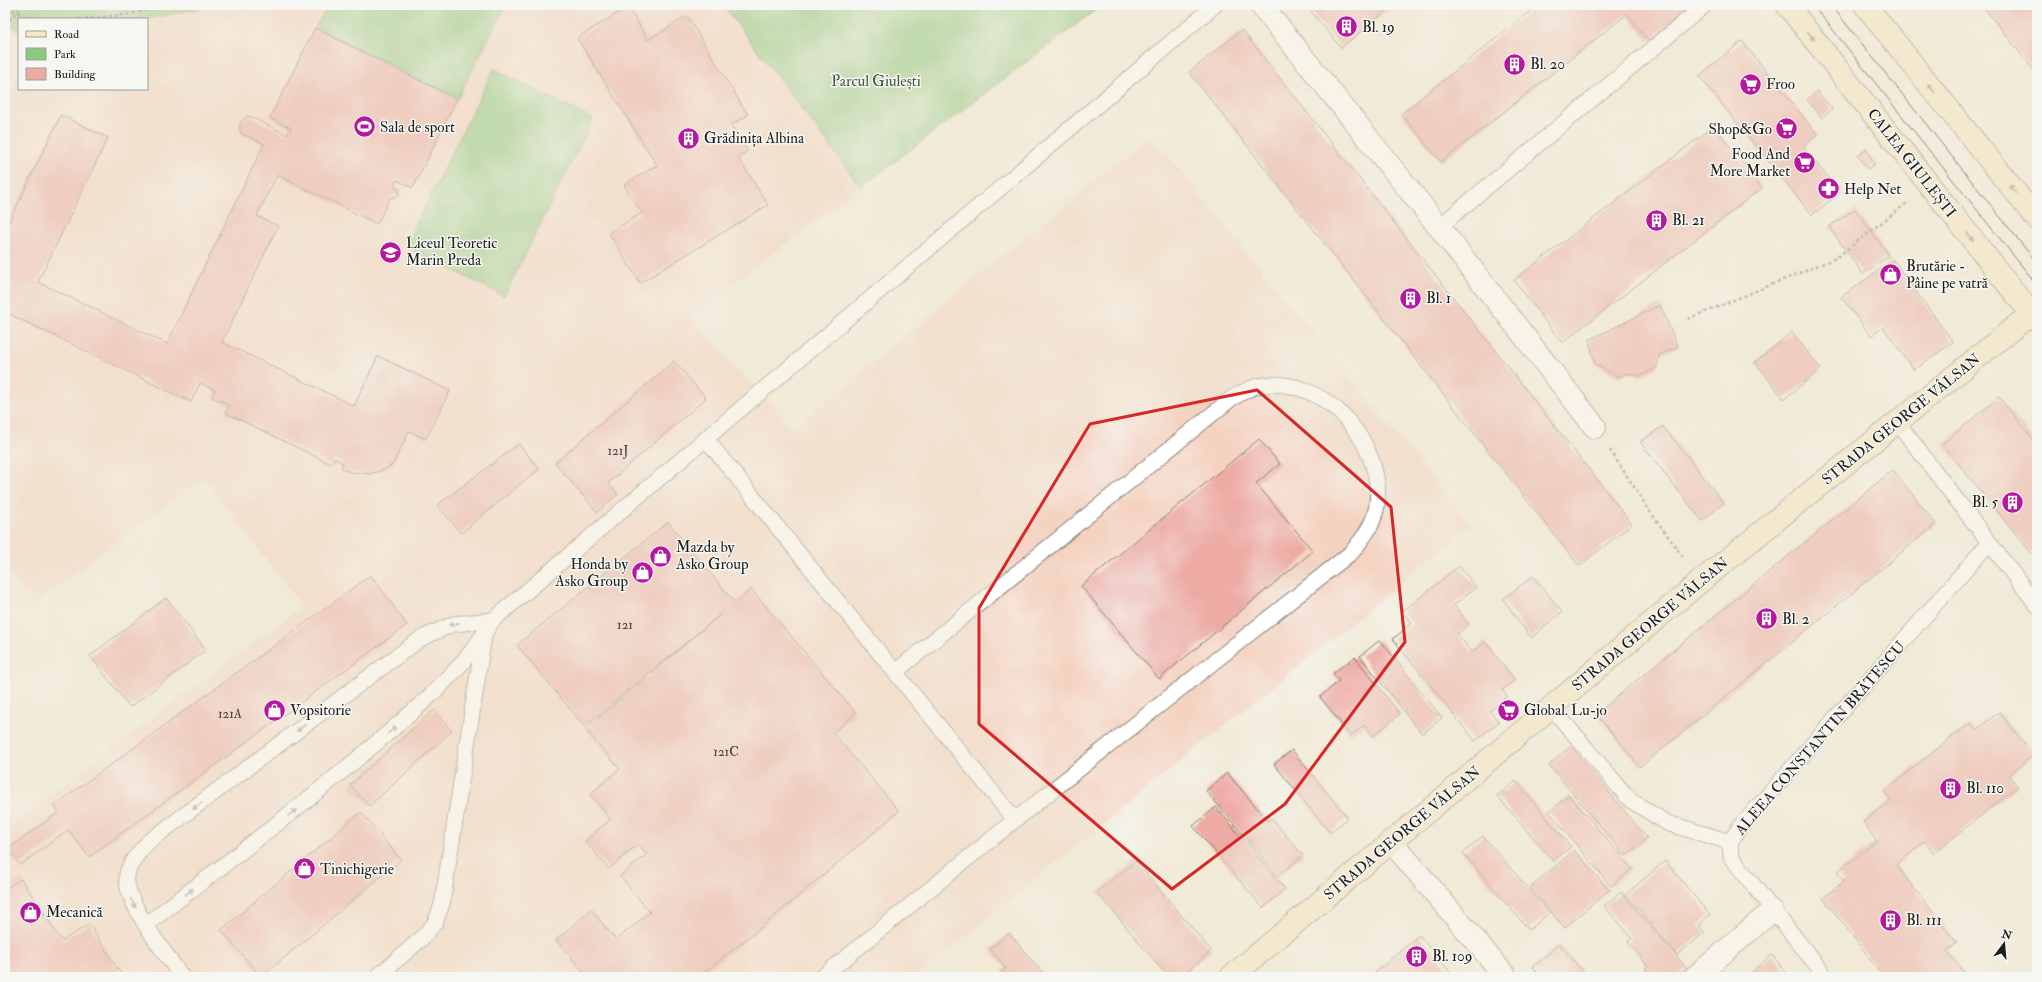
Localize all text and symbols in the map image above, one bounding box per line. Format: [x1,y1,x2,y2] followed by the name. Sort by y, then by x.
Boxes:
[1333,14,1359,40] building icon: Bl. 19
[18,18,148,90] legend
[1362,18,1395,37] place label: Bl. 19
[54,27,79,42] text: Road
[1807,30,1816,41] one-way arrow
[54,47,76,62] text: Park
[1501,51,1527,77] building icon: Bl. 20
[1530,55,1565,74] place label: Bl. 20
[54,67,97,82] text: Building
[1738,71,1764,97] supermarket icon: Froo
[831,72,921,91] park label: Parcul Giulești
[1766,75,1795,94] place label: Froo
[1927,82,1936,93] one-way arrow
[1863,105,1960,222] street label: CALEA GIULEȘTI
[352,114,378,140] sports icon: Sala de sport
[1774,116,1800,142] supermarket icon: Shop&Go
[380,118,455,138] place label: Sala de sport
[1709,120,1772,140] place label: Shop&Go
[676,125,702,151] building icon: Grădinița Albina
[704,129,805,148] place label: Grădinița Albina
[1709,145,1791,181] place label: Food And More Market
[1792,150,1818,176] supermarket icon: Food And More Market
[1815,176,1841,202] pharmacy icon: Help Net
[1844,180,1901,200] place label: Help Net
[2008,184,2017,194] one-way arrow
[1643,207,1669,233] building icon: Bl. 21
[1672,211,1705,230] place label: Bl. 21
[1966,231,1974,242] one-way arrow
[406,234,497,270] place label: Liceul Teoretic Marin Preda
[377,239,403,265] school or university icon: Liceul Teoretic Marin Preda
[1906,257,1989,294] place label: Brutărie - Pâine pe vatră
[1877,262,1903,288] shop icon: Brutărie - Pâine pe vatră
[1397,285,1423,311] building icon: Bl. 1
[1426,289,1451,308] place label: Bl. 1
[1818,348,1985,489] street label: STRADA GEORGE VÂLSAN
[607,443,629,459] house number: 121J
[2000,489,2026,515] building icon: Bl. 5
[1972,493,1998,512] place label: Bl. 5
[675,538,749,575] place label: Mazda by Asko Group
[648,543,674,569] shop icon: Mazda by Asko Group
[1568,552,1733,695] street label: STRADA GEORGE VÂLSAN
[554,555,628,592] place label: Honda by Asko Group
[630,560,656,586] shop icon: Honda by Asko Group
[1753,606,1779,632] building icon: Bl. 2
[1782,610,1810,629] place label: Bl. 2
[617,617,633,633] house number: 121
[448,622,460,628] one-way arrow
[1730,637,1910,840] street label: ALEEA CONSTANTIN BRĂTESCU
[262,697,288,723] shop icon: Vopsitorie
[1496,697,1522,723] supermarket icon: Global. Lu-jo
[290,701,351,721] place label: Vopsitorie
[1524,701,1607,720] place label: Global. Lu-jo
[218,706,243,722] house number: 121A
[296,724,306,732] one-way arrow
[386,725,397,734] one-way arrow
[713,744,739,760] house number: 121C
[1320,761,1485,904] street label: STRADA GEORGE VÂLSAN
[1938,775,1964,801] building icon: Bl. 110
[1966,779,2004,798] place label: Bl. 110
[191,802,202,810] one-way arrow
[286,809,297,817] one-way arrow
[292,856,318,882] shop icon: Tinichigerie
[320,860,394,879] place label: Tinichigerie
[183,888,194,896] one-way arrow
[130,897,137,909] one-way arrow
[18,899,44,925] shop icon: Mecanică
[46,903,103,922] place label: Mecanică
[1877,907,1903,933] building icon: Bl. 111
[1906,911,1942,930] place label: Bl. 111
[1984,924,2024,964] north arrow
[1999,927,2014,943] text: N
[1403,943,1429,969] building icon: Bl. 109
[1432,947,1472,966] place label: Bl. 109

